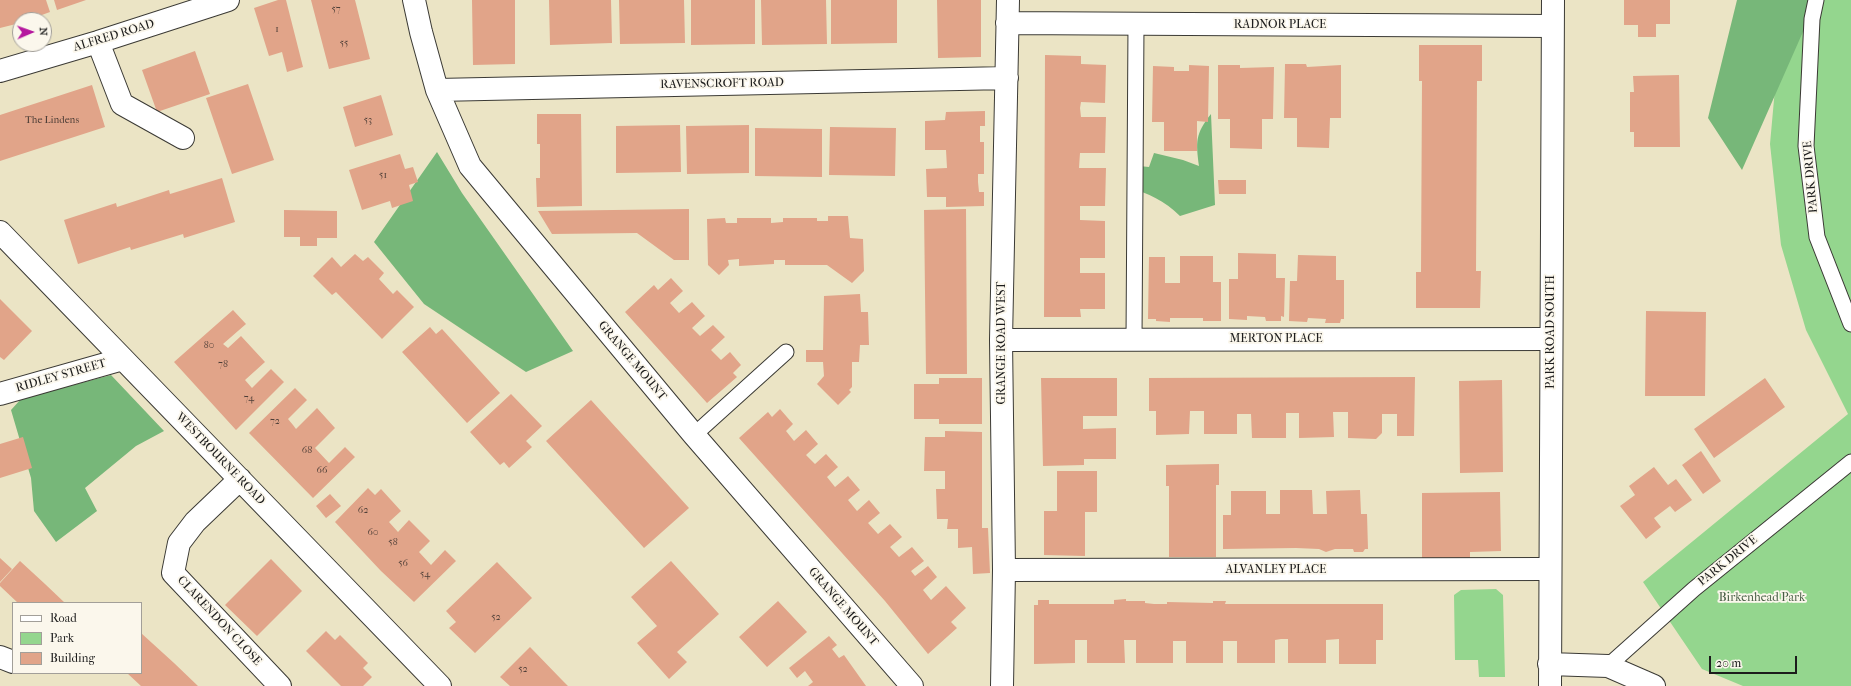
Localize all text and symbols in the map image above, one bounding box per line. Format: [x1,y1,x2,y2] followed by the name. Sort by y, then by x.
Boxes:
[331,4,341,16] house number: 57
[12,12,52,52] north arrow
[72,17,156,55] street label: ALFRED ROAD
[1234,18,1326,32] street label: RADNOR PLACE
[275,24,279,36] house number: 1
[37,27,50,36] text: N
[340,38,348,50] house number: 55
[660,76,784,92] street label: RAVENSCROFT ROAD
[25,115,79,127] house number: The Lindens
[364,115,372,127] house number: 53
[1801,140,1821,214] street label: PARK DRIVE
[379,170,387,182] house number: 51
[1544,275,1558,389] street label: PARK ROAD SOUTH
[995,282,1009,404] street label: GRANGE ROAD WEST
[595,318,669,404] street label: GRANGE MOUNT
[1229,332,1323,346] street label: MERTON PLACE
[204,340,214,352] house number: 80
[14,356,108,396] street label: RIDLEY STREET
[218,359,228,371] house number: 78
[244,393,254,405] house number: 74
[172,410,268,508] street label: WESTBOURNE ROAD
[270,416,280,428] house number: 72
[302,445,312,457] house number: 68
[317,465,327,477] house number: 66
[358,505,368,517] house number: 62
[368,527,378,539] house number: 60
[1695,533,1761,589] street label: PARK DRIVE
[388,537,398,549] house number: 58
[398,558,408,570] house number: 56
[1226,563,1326,577] street label: ALVANLEY PLACE
[805,565,881,649] street label: GRANGE MOUNT
[420,569,430,581] house number: 54
[174,573,264,669] street label: CLARENDON CLOSE
[1719,591,1805,605] park label: Birkenhead Park
[12,602,142,674] legend
[50,611,77,625] text: Road
[491,612,501,624] house number: 52
[50,631,74,645] text: Park
[1711,648,1799,674] scale bar
[50,651,95,665] text: Building
[1716,656,1741,670] text: 20 m
[518,664,528,676] house number: 52

